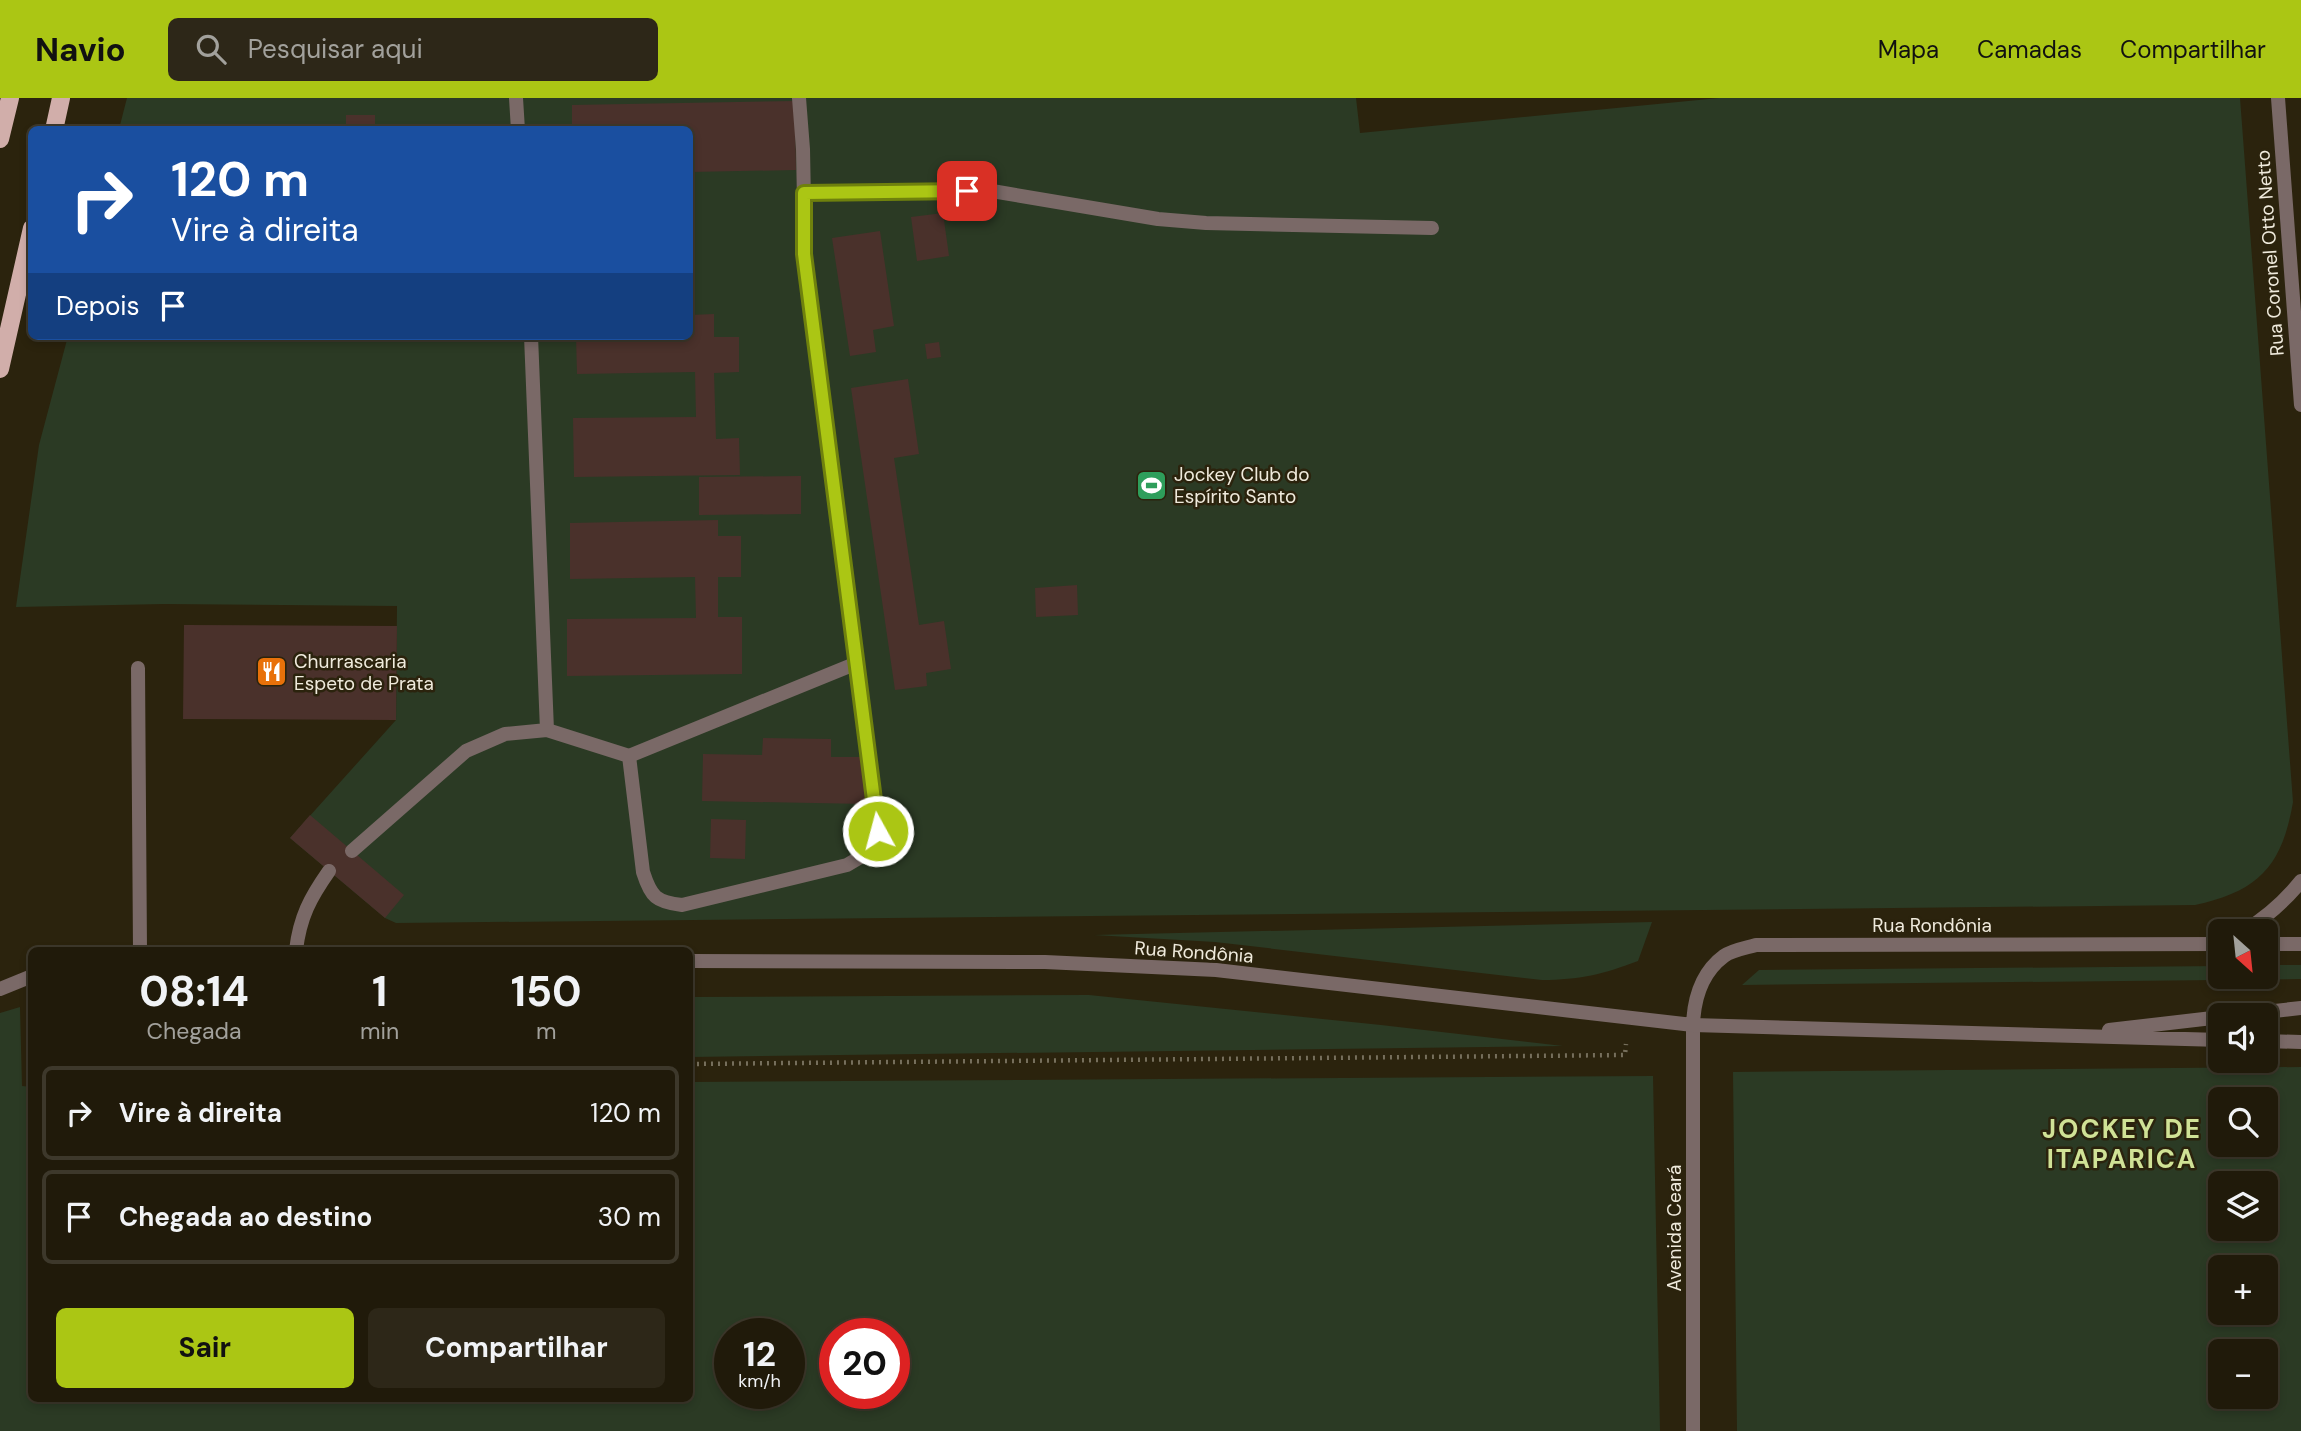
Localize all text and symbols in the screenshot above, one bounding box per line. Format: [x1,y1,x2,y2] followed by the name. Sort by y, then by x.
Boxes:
[168,18,658,81] search box
[35,28,126,71] text: Navio
[192,30,230,68] icon: search
[248,32,423,66] text: Pesquisar aqui
[1878,34,1939,65] text: Mapa
[1977,34,2082,65] text: Camadas
[2120,34,2266,65] text: Compartilhar
[171,147,309,211] text: 120 m
[2250,149,2290,357] street label: Rua Coronel Otto Netto
[56,154,147,245] icon: right
[937,161,997,221] pin
[948,172,986,210] icon: arrive
[171,209,359,251] text: Vire à direita
[154,287,192,325] icon: arrive
[56,289,140,323] text: Depois
[1174,462,1309,509] place label: Jockey Club do Espírito Santo
[1134,468,1168,502] sports icon: Jockey Club do Espírito Santo
[294,649,434,696] place label: Churrascaria Espeto de Prata
[254,655,288,689] restaurant icon: Churrascaria Espeto de Prata
[841,794,915,868] position arrow
[1872,913,1992,938] street label: Rua Rondônia
[2208,919,2278,989] north arrow
[2208,919,2278,1409] map controls
[1134,935,1254,969] street label: Rua Rondônia
[139,964,249,1019] text: 08:14
[372,964,387,1019] text: 1
[511,964,582,1019] text: 150
[2208,1003,2278,1073] button: sound
[147,1016,242,1046] text: Chegada
[360,1016,399,1046] text: min
[536,1016,556,1046] text: m
[2208,1087,2278,1157] button: search
[60,1094,98,1132] icon: right
[119,1096,282,1130] text: Vire à direita
[590,1096,661,1130] text: 120 m
[2042,1112,2202,1176] district label: JOCKEY DE ITAPARICA
[1662,1165,1687,1291] street label: Avenida Ceará
[2208,1171,2278,1241] button: layers
[60,1198,98,1236] icon: arrive
[119,1200,372,1234] text: Chegada ao destino
[598,1200,661,1234] text: 30 m
[2208,1255,2278,1325] button: +
[56,1308,354,1388] button: Sair
[368,1308,665,1388] button: Compartilhar
[819,1318,910,1409] speed limit sign: 20
[743,1331,776,1377] text: 12
[2208,1339,2278,1409] button: −
[738,1369,781,1393] text: km/h

